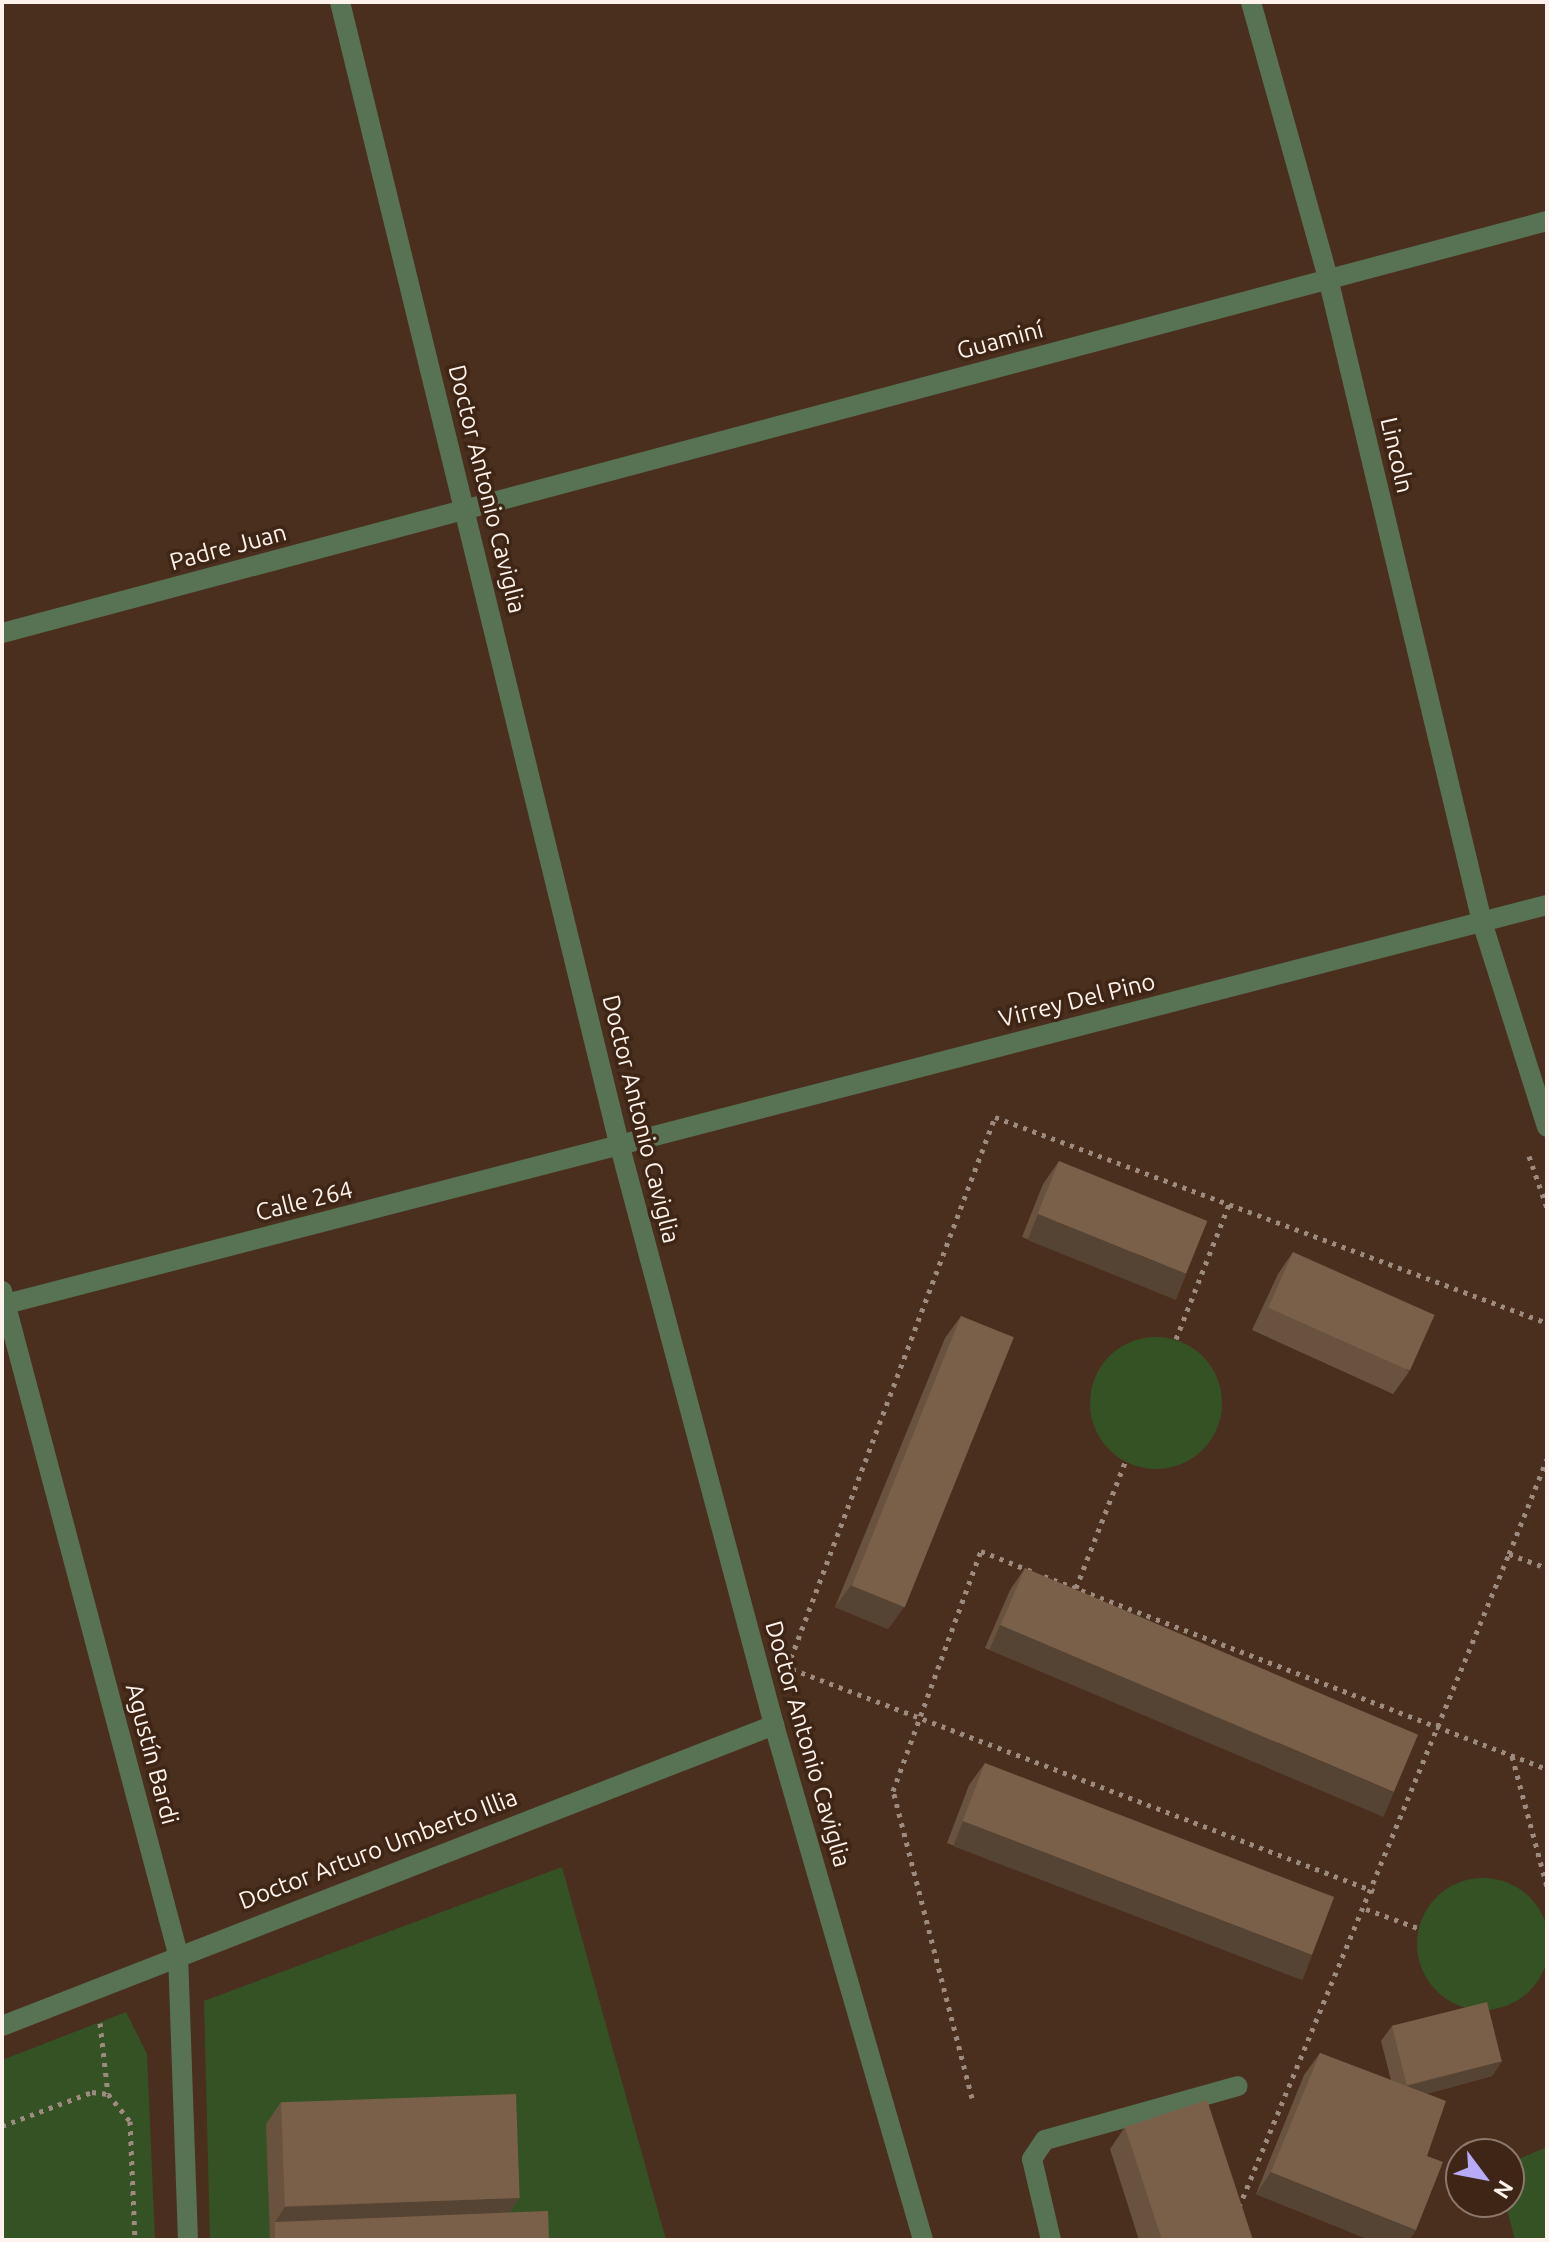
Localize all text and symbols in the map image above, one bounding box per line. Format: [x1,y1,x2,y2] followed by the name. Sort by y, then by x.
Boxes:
[954,315,1046,365] street label: Guaminí
[442,362,532,616] street label: Doctor Antonio Caviglia
[1374,414,1420,496] street label: Lincoln
[166,518,290,576] street label: Padre Juan
[996,967,1158,1033] street label: Virrey Del Pino
[596,992,686,1246] street label: Doctor Antonio Caviglia
[252,1175,356,1227] street label: Calle 264
[759,1618,857,1870] street label: Doctor Antonio Caviglia
[119,1680,185,1828] street label: Agustín Bardi
[235,1783,521,1915] street label: Doctor Arturo Umberto Illia
[1445,2138,1525,2218] north arrow
[1489,2176,1519,2204] text: N

